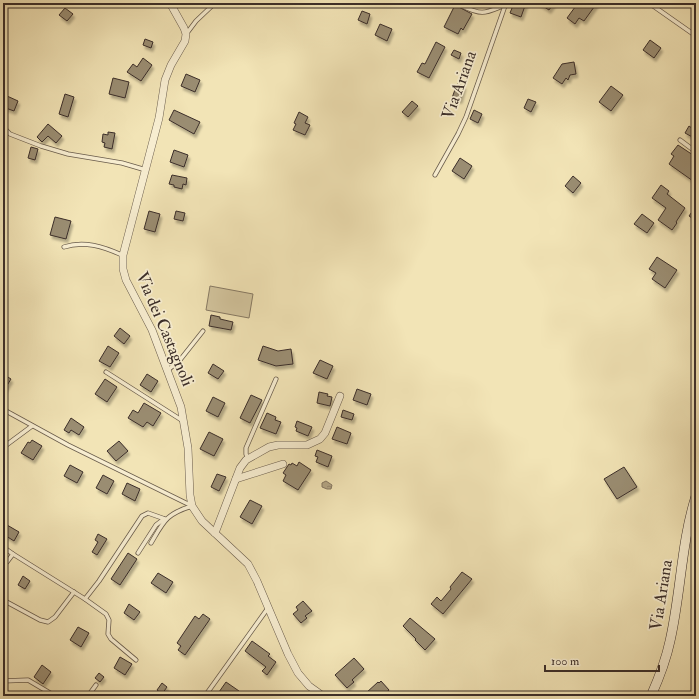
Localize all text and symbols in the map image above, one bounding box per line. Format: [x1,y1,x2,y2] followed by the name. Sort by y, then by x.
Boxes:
[437,47,481,122] street label: Via Ariana
[131,269,199,390] street label: Via dei Castagnoli
[645,557,677,632] street label: Via Ariana
[545,647,659,673] scale bar
[551,654,580,669] text: 100 m

